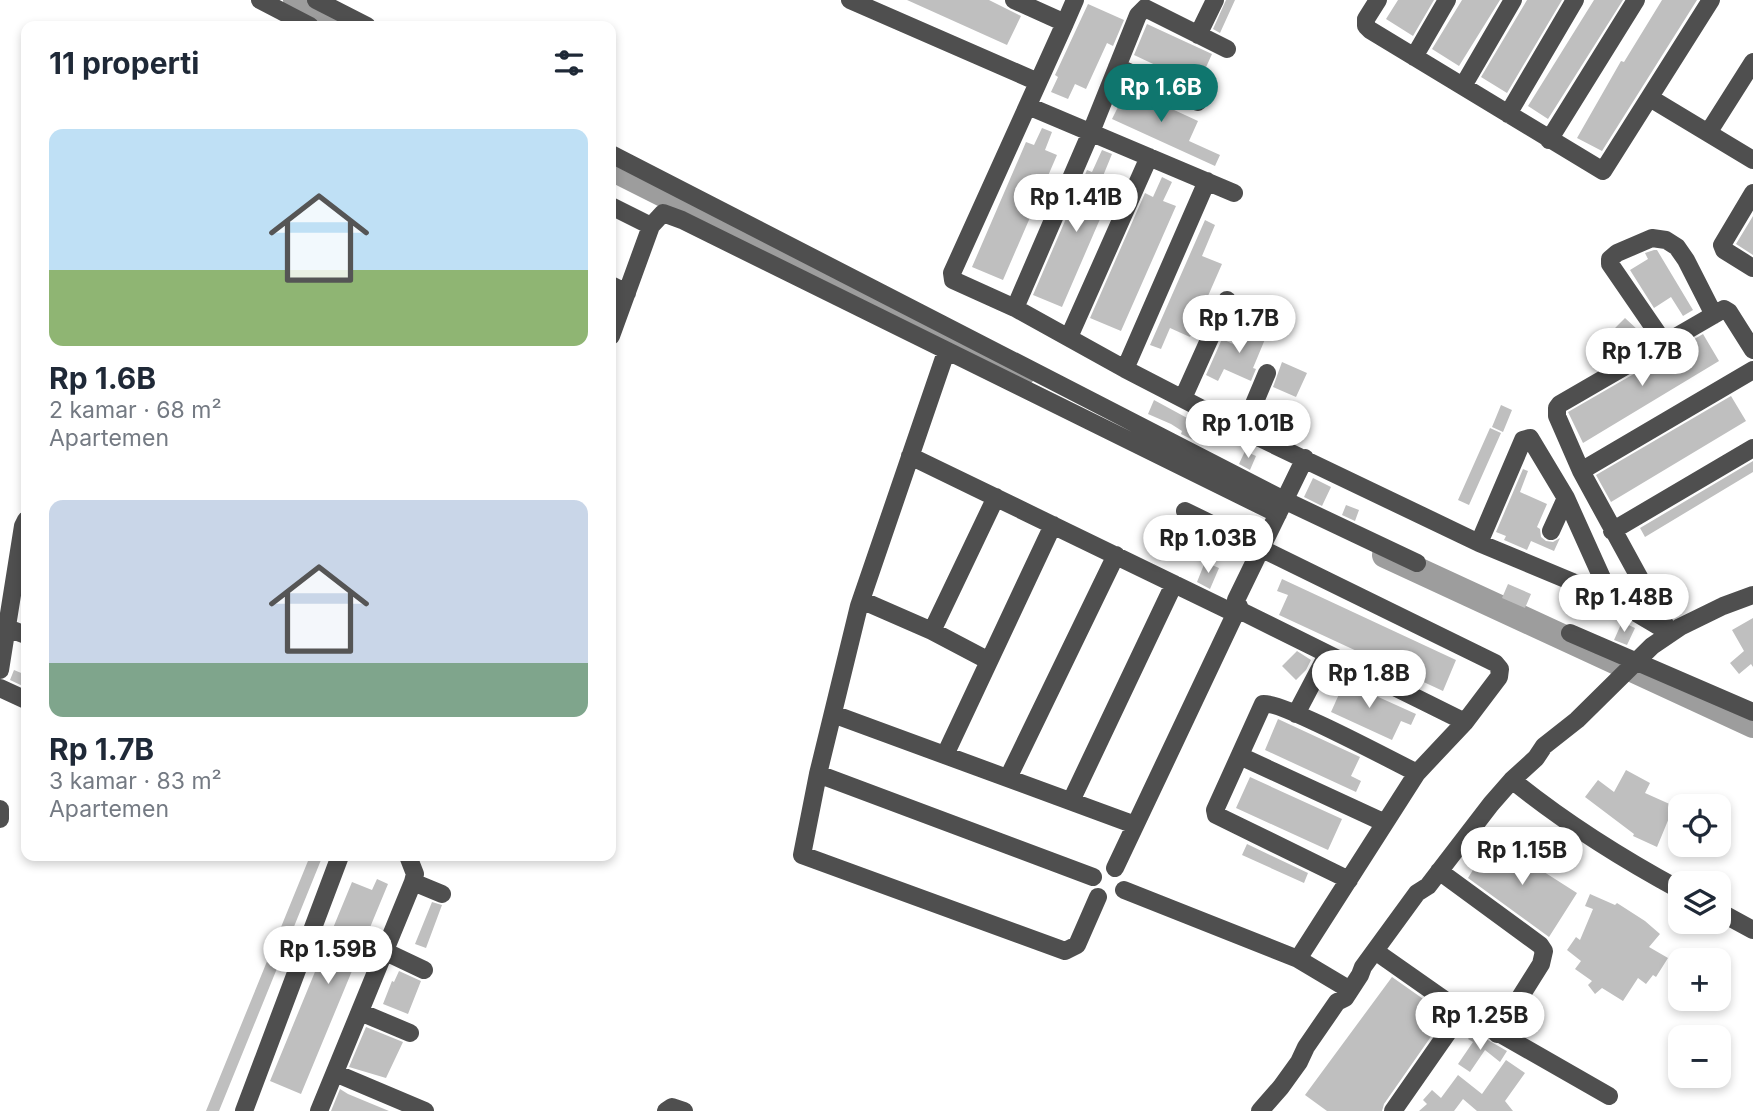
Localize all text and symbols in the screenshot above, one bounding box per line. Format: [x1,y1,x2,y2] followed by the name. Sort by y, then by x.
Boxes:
[550,44,588,82] icon: filters
[49,45,199,81] text: 11 properti
[1096,64,1226,124] pin: Rp 1.6B
[1120,73,1202,101] text: Rp 1.6B
[1004,174,1148,234] pin: Rp 1.41B
[256,175,382,301] icon: home
[1030,183,1122,211] text: Rp 1.41B
[1174,296,1304,355] pin: Rp 1.7B
[1199,304,1279,332] text: Rp 1.7B
[1577,328,1707,388] pin: Rp 1.7B
[1602,337,1682,365] text: Rp 1.7B
[49,360,156,396] text: Rp 1.6B
[49,396,222,424] text: 2 kamar · 68 m²
[1176,400,1320,460] pin: Rp 1.01B
[1202,409,1294,437] text: Rp 1.01B
[49,424,169,452] text: Apartemen
[1136,516,1280,575] pin: Rp 1.03B
[1159,524,1257,552] text: Rp 1.03B
[256,546,382,672] icon: home
[1552,574,1696,634] pin: Rp 1.48B
[1575,583,1673,611] text: Rp 1.48B
[1304,650,1434,710] pin: Rp 1.8B
[1328,659,1410,687] text: Rp 1.8B
[49,731,154,767] text: Rp 1.7B
[49,767,222,795] text: 3 kamar · 83 m²
[1668,794,1731,1088] map controls
[1668,794,1731,857] button: locate
[49,795,169,823] text: Apartemen
[1450,828,1594,887] pin: Rp 1.15B
[1477,836,1567,864] text: Rp 1.15B
[1668,871,1731,934] button: layers
[256,926,400,986] pin: Rp 1.59B
[279,935,377,963] text: Rp 1.59B
[1668,948,1731,1011] button: +
[1408,992,1552,1052] pin: Rp 1.25B
[1431,1001,1529,1029] text: Rp 1.25B
[1668,1025,1731,1088] button: −

